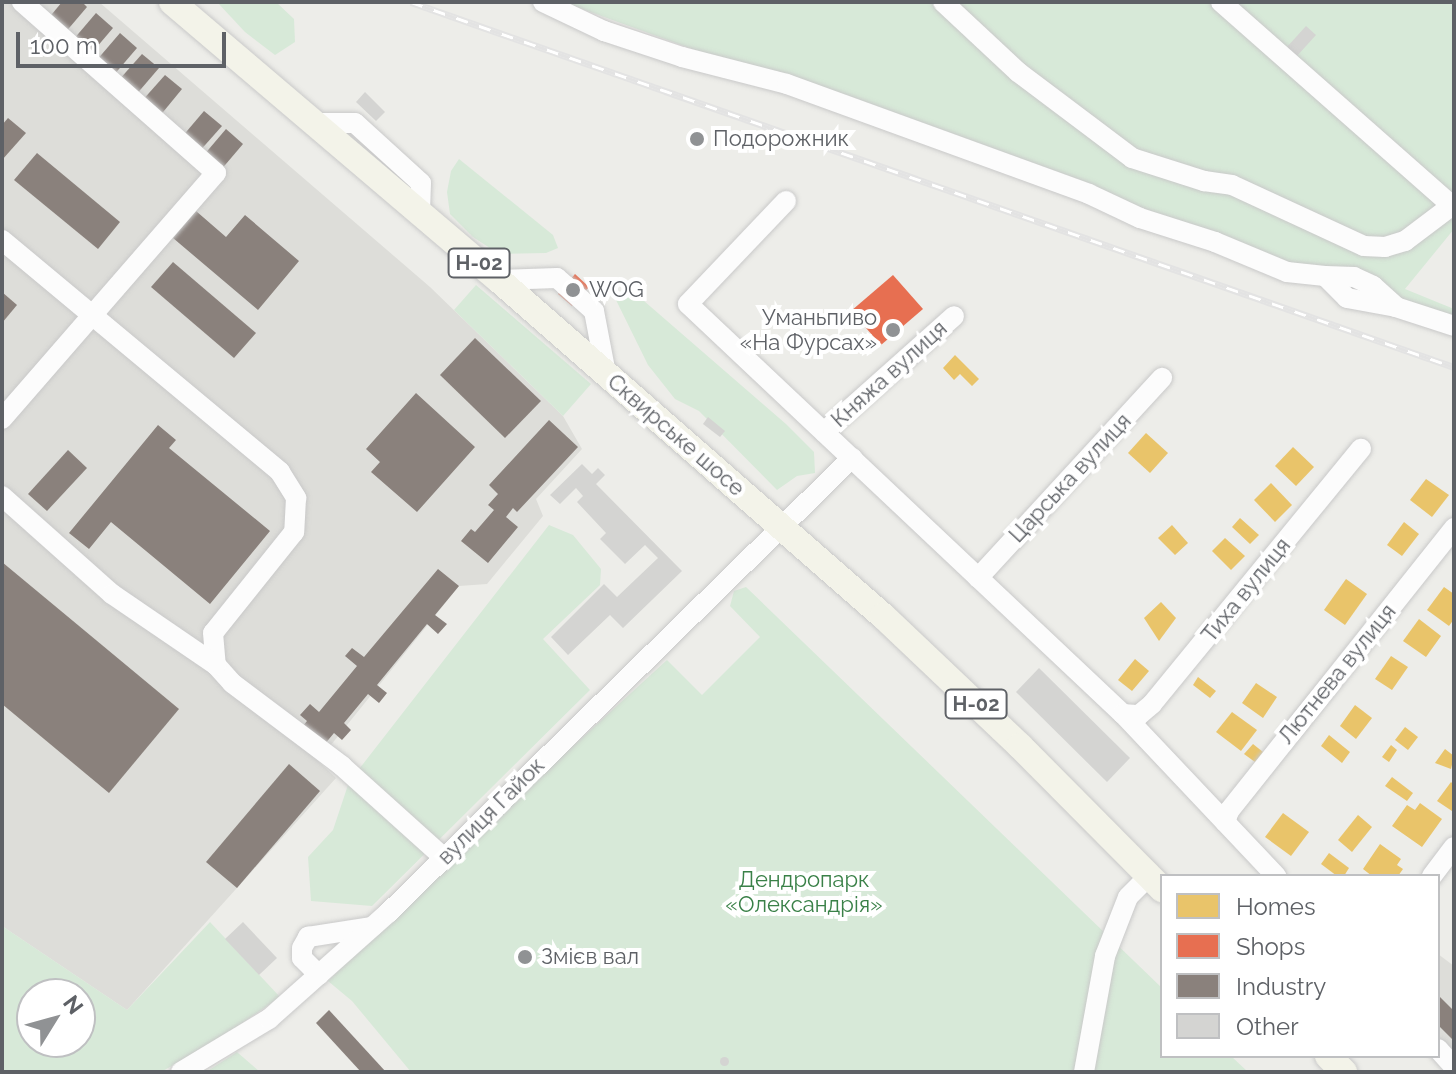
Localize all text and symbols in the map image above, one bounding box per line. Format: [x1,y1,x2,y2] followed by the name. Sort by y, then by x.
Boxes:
[20,16,230,66] scale bar
[30,31,98,60] text: 100 m
[713,126,849,152] place label: Подорожник
[688,130,706,148] marker: Подорожник
[447,247,511,279] road number: Н-02
[589,277,644,303] place label: WOG
[564,281,582,299] marker: WOG
[740,304,877,356] place label: Уманьпиво «На Фурсах»
[826,315,952,433] street label: Княжа вулиця
[884,321,902,339] marker: Уманьпиво «На Фурсах»
[602,368,750,502] street label: Сквирське шосе
[1003,408,1137,548] street label: Царська вулиця
[1196,533,1296,647] street label: Тиха вулиця
[1273,599,1401,749] street label: Лютнева вулиця
[944,688,1008,720] road number: Н-02
[432,752,550,870] street label: вулиця Гайок
[725,866,883,918] park label: Дендропарк «Олександрія»
[1160,874,1440,1058] legend
[1236,892,1316,921] text: Homes
[1236,932,1305,961] text: Shops
[541,944,639,970] place label: Змієв вал
[516,948,534,966] marker: Змієв вал
[1236,972,1326,1001] text: Industry
[16,978,96,1058] north arrow
[58,990,89,1019] text: N
[1236,1012,1299,1041] text: Other

